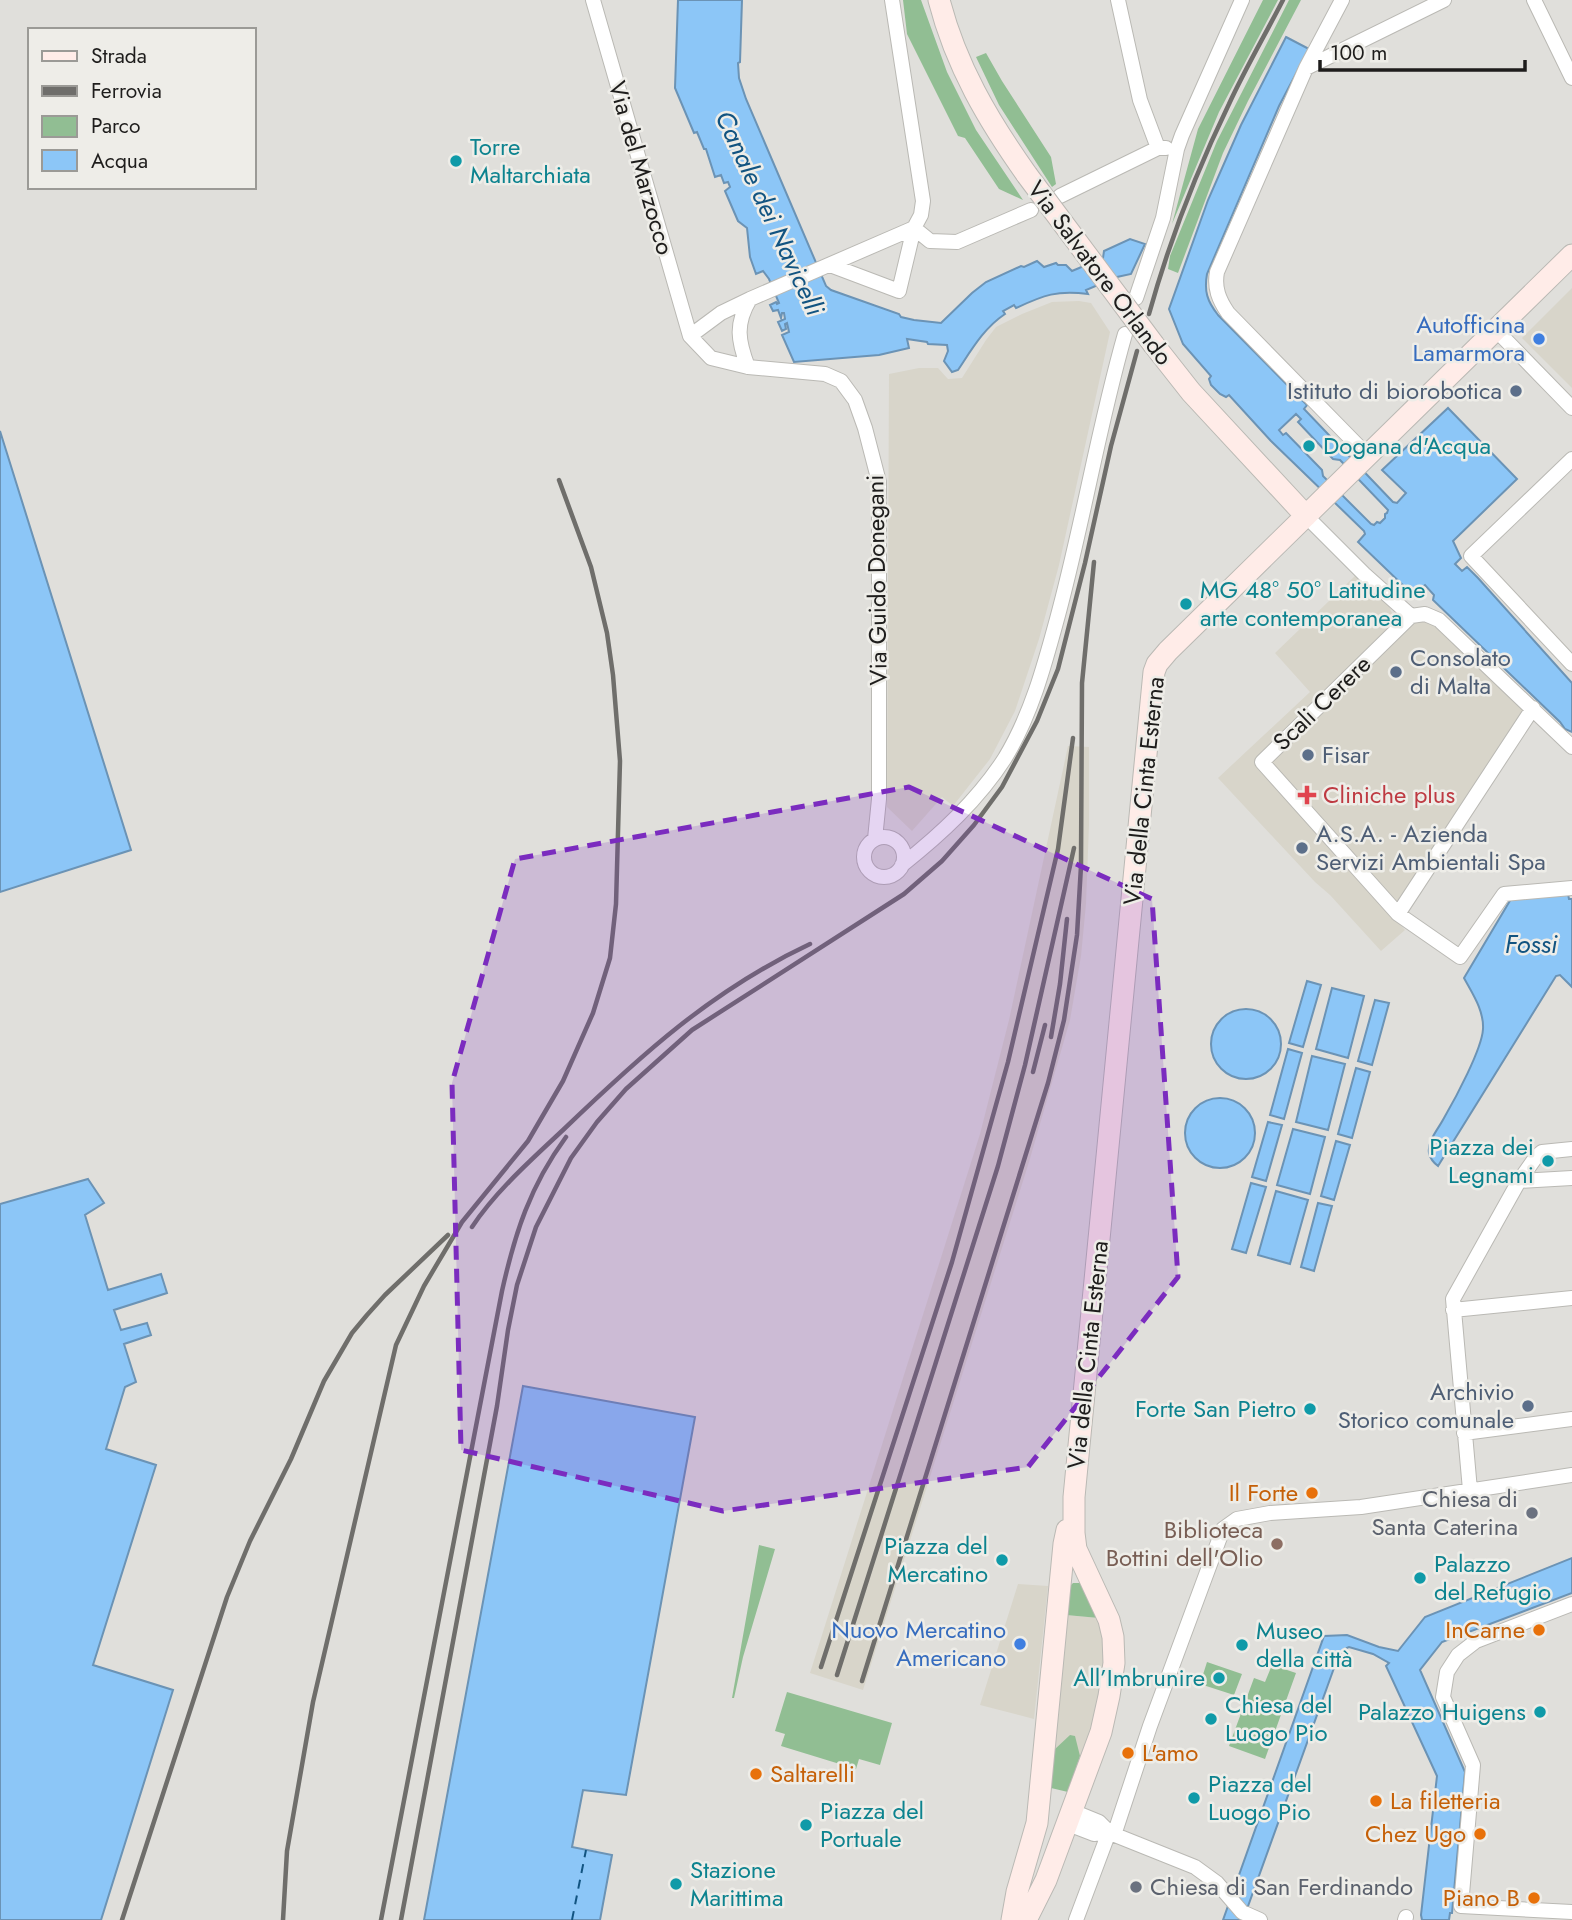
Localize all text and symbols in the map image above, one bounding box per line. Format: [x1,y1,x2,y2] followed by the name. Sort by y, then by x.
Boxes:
[28,28,256,189] legend
[1320,28,1525,72] scale bar
[1330,38,1387,68] text: 100 m
[91,41,147,71] text: Strada
[91,76,162,106] text: Ferrovia
[600,77,683,259] street label: Via del Marzocco
[706,104,834,322] water label: Canale dei Navicelli
[91,111,140,141] text: Parco
[470,129,591,192] place label: Torre Maltarchiata
[91,146,148,176] text: Acqua
[448,153,464,169] marker: Torre Maltarchiata
[1019,173,1182,372] street label: Via Salvatore Orlando
[1413,307,1525,370] place label: Autofficina Lamarmora
[1531,331,1547,347] marker: Autofficina Lamarmora
[1287,373,1502,408] place label: Istituto di biorobotica
[1508,383,1524,399] marker: Istituto di biorobotica
[1323,428,1491,463] place label: Dogana d'Acqua
[1301,438,1317,454] marker: Dogana d'Acqua
[857,474,896,686] street label: Via Guido Donegani
[1200,572,1426,635] place label: MG 48° 50° Latitudine arte contemporanea
[1178,596,1194,612] marker: MG 48° 50° Latitudine arte contemporanea
[1410,640,1511,703] place label: Consolato di Malta
[1265,647,1379,758] street label: Scali Cerere
[1388,664,1404,680] marker: Consolato di Malta
[1114,675,1173,907] street label: Via della Cinta Esterna
[1322,737,1370,772] place label: Fisar
[1300,747,1316,763] marker: Fisar
[1323,777,1455,812] place label: Cliniche plus
[1297,785,1317,805] marker: Cliniche plus
[1316,816,1546,879] place label: A.S.A. - Azienda Servizi Ambientali Spa
[1294,840,1310,856] marker: A.S.A. - Azienda Servizi Ambientali Spa
[1505,925,1558,963] water label: Fossi
[1429,1129,1534,1192] place label: Piazza dei Legnami
[1540,1153,1556,1169] marker: Piazza dei Legnami
[1058,1239,1117,1471] street label: Via della Cinta Esterna
[1338,1374,1514,1437] place label: Archivio Storico comunale
[1135,1391,1296,1426] place label: Forte San Pietro
[1520,1398,1536,1414] marker: Archivio Storico comunale
[1302,1401,1318,1417] marker: Forte San Pietro
[1229,1475,1298,1510] place label: Il Forte
[1371,1481,1518,1544] place label: Chiesa di Santa Caterina
[1304,1485,1320,1501] marker: Il Forte
[1524,1505,1540,1521] marker: Chiesa di Santa Caterina
[1106,1512,1263,1575] place label: Biblioteca Bottini dell'Olio
[884,1528,988,1591] place label: Piazza del Mercatino
[1269,1536,1285,1552] marker: Biblioteca Bottini dell'Olio
[1434,1546,1551,1609] place label: Palazzo del Refugio
[994,1552,1010,1568] marker: Piazza del Mercatino
[1412,1570,1428,1586] marker: Palazzo del Refugio
[831,1612,1006,1675] place label: Nuovo Mercatino Americano
[1445,1612,1525,1647] place label: InCarne
[1256,1613,1353,1676] place label: Museo della città
[1531,1622,1547,1638] marker: InCarne
[1012,1636,1028,1652] marker: Nuovo Mercatino Americano
[1234,1637,1250,1653] marker: Museo della città
[1073,1660,1205,1695] place label: All’Imbrunire
[1211,1670,1227,1686] marker: All’Imbrunire
[1225,1687,1333,1750] place label: Chiesa del Luogo Pio
[1358,1694,1526,1729] place label: Palazzo Huigens
[1532,1704,1548,1720] marker: Palazzo Huigens
[1203,1711,1219,1727] marker: Chiesa del Luogo Pio
[1142,1735,1198,1770] place label: L'amo
[1120,1745,1136,1761] marker: L'amo
[770,1756,855,1791] place label: Saltarelli
[748,1766,764,1782] marker: Saltarelli
[1208,1766,1312,1829] place label: Piazza del Luogo Pio
[1390,1783,1500,1818] place label: La filetteria
[1186,1790,1202,1806] marker: Piazza del Luogo Pio
[820,1793,924,1856] place label: Piazza del Portuale
[1368,1793,1384,1809] marker: La filetteria
[1365,1816,1466,1851] place label: Chez Ugo
[798,1817,814,1833] marker: Piazza del Portuale
[1472,1826,1488,1842] marker: Chez Ugo
[690,1852,783,1915] place label: Stazione Marittima
[1150,1869,1413,1904] place label: Chiesa di San Ferdinando
[668,1876,684,1892] marker: Stazione Marittima
[1128,1879,1144,1895] marker: Chiesa di San Ferdinando
[1443,1880,1520,1915] place label: Piano B
[1526,1890,1542,1906] marker: Piano B

